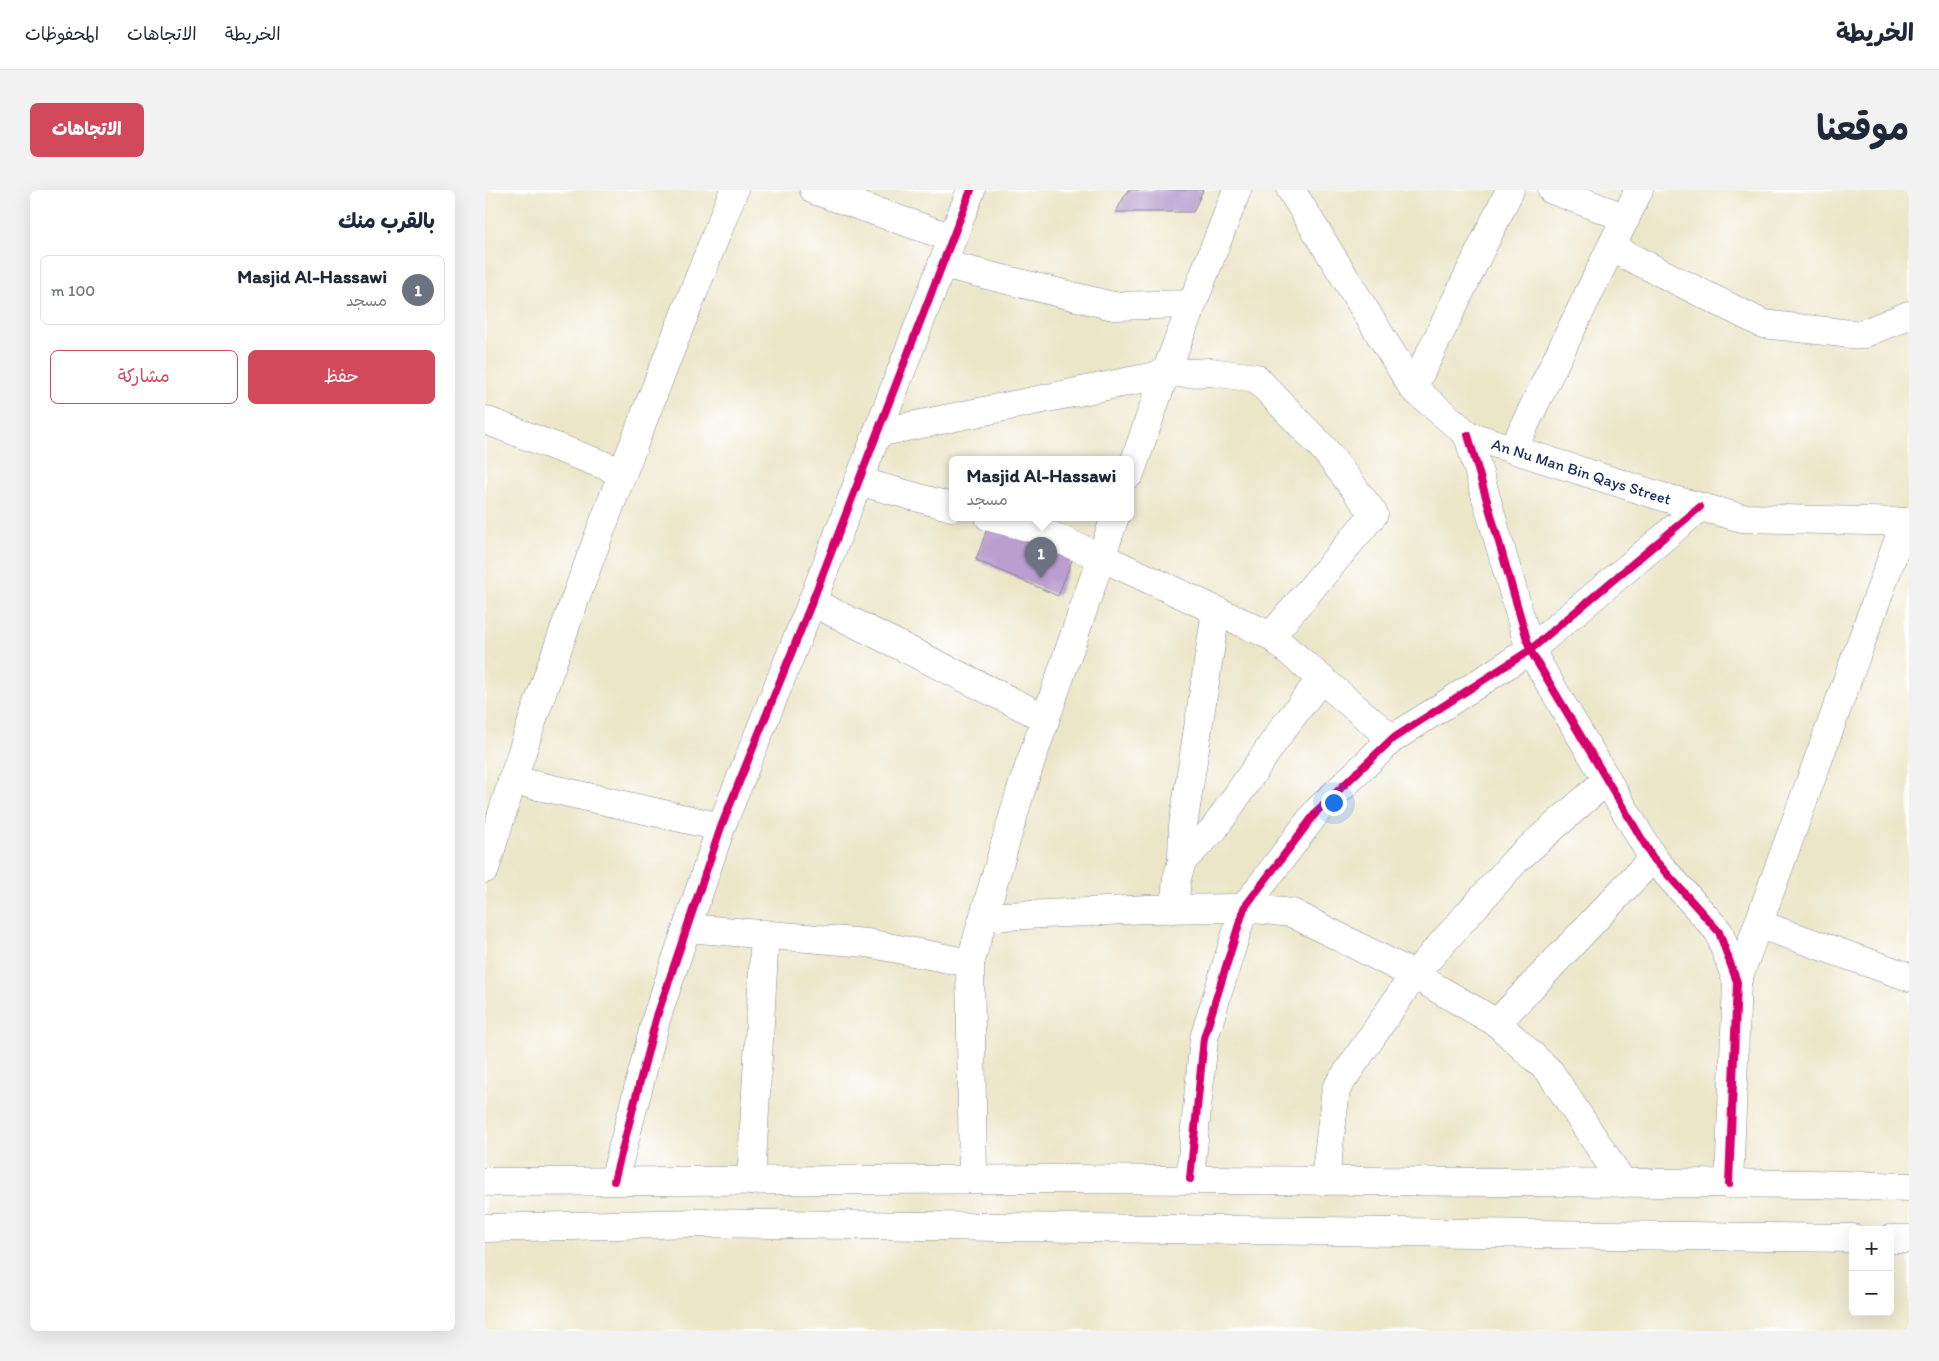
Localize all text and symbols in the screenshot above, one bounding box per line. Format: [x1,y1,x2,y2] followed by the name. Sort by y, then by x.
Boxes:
[1836,18,1914,47] text: الخريطة
[25,23,99,45] text: المحفوظات
[127,23,197,45] text: الاتجاهات
[225,23,281,45] text: الخريطة
[30,103,144,157] button: الاتجاهات
[1816,107,1909,149] text: موقعنا
[338,208,435,233] text: بالقرب منك
[237,265,387,288] text: Masjid Al-Hassawi
[51,281,95,300] text: 100 m
[414,281,422,300] text: 1
[346,291,387,310] text: مسجد
[50,350,238,404] button: مشاركة
[248,350,435,404] button: حفظ
[1489,434,1673,508] street label: An Nu Man Bin Qays Street
[949,456,1134,521] popup
[967,464,1116,487] text: Masjid Al-Hassawi
[967,490,1008,509] text: مسجد
[1025,537,1057,578] pin: 1
[1321,790,1347,816] your location
[1849,1226,1894,1316] map controls
[1849,1226,1894,1271] button: +
[1849,1271,1894,1316] button: −

